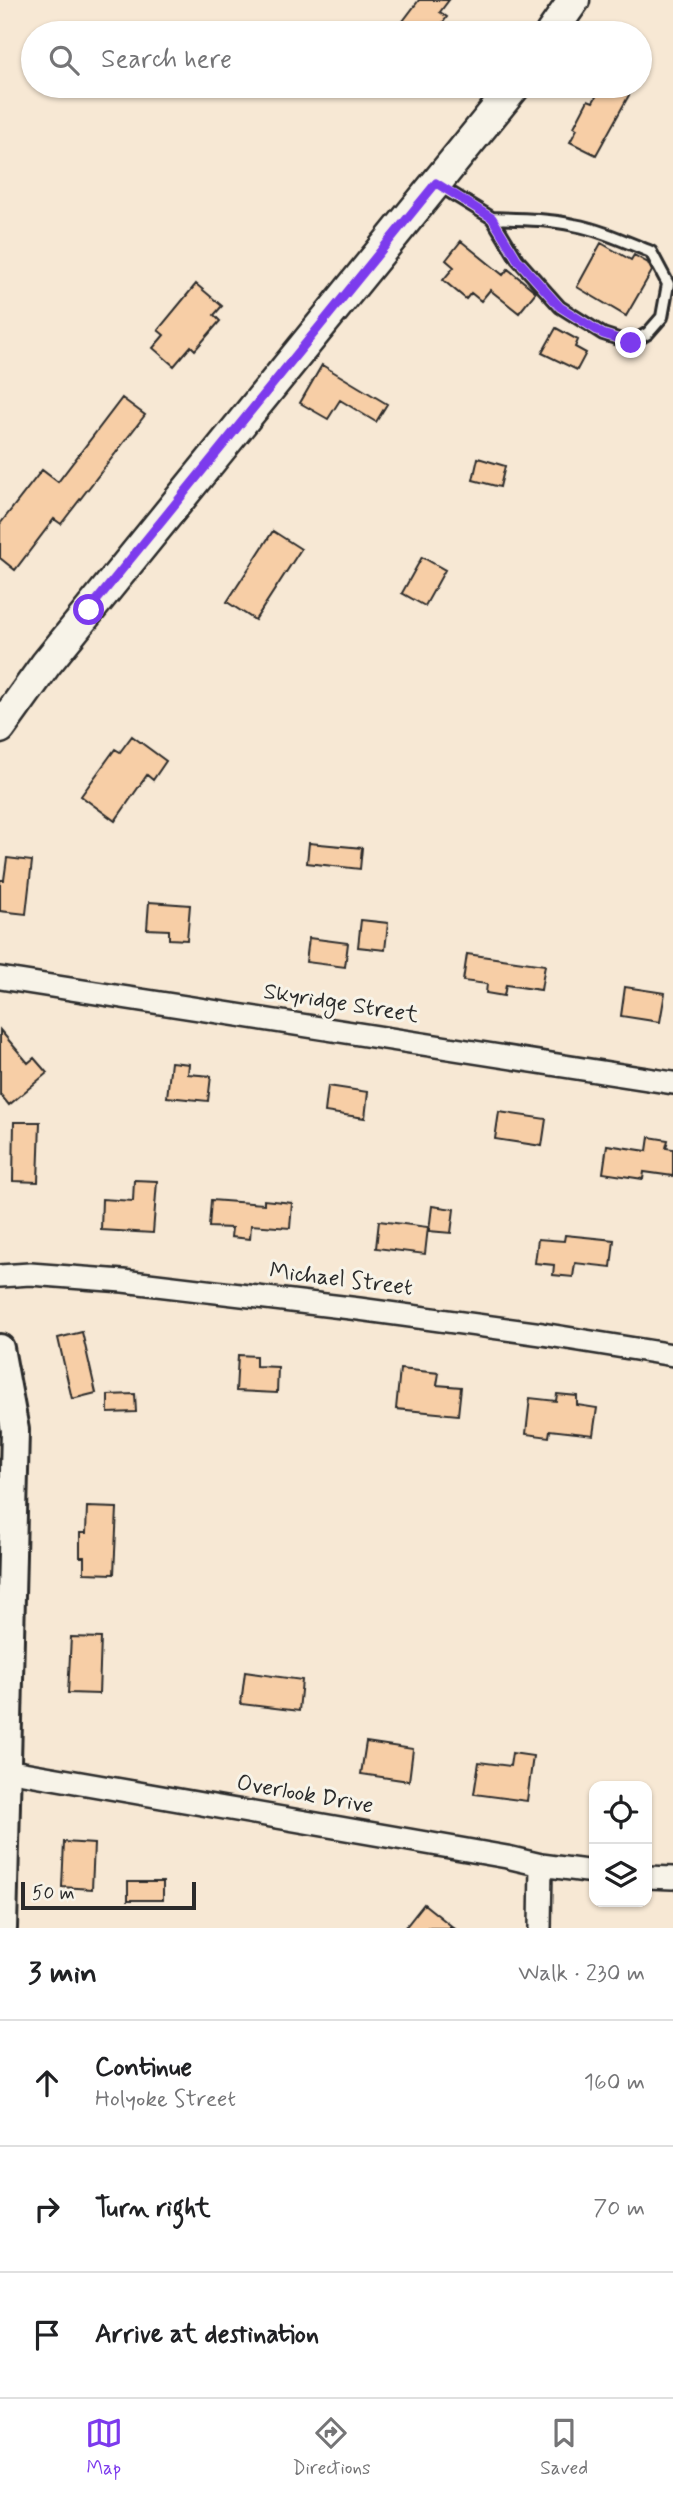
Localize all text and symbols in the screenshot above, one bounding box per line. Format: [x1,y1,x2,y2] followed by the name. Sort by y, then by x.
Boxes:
[21,21,652,98] search box
[45,41,83,79] icon: search
[101,43,232,77] text: Search here
[615,327,646,358] route end
[73,594,104,625] route start
[261,977,421,1033] street label: Skyridge Street
[268,1256,414,1304] street label: Michael Street
[234,1768,376,1822] street label: Overlook Drive
[589,1781,652,1907] map controls
[589,1781,652,1844] button: locate
[589,1844,652,1907] button: layers
[21,1879,196,1911] scale bar
[32,1881,75,1906] text: 50 m
[28,1954,97,1993] text: 3 min
[518,1959,645,1989] text: Walk · 230 m
[95,2051,192,2085] text: Continue
[28,2064,66,2102] icon: ahead
[584,2068,645,2098] text: 160 m
[95,2085,236,2115] text: Holyoke Street
[28,2190,66,2228] icon: right
[95,2192,211,2226] text: Turn right
[593,2194,645,2224] text: 70 m
[28,2316,66,2354] icon: arrive
[95,2318,319,2352] text: Arrive at destination
[85,2414,123,2481] tab: Map
[292,2414,371,2481] tab: Directions
[540,2414,588,2481] tab: Saved

